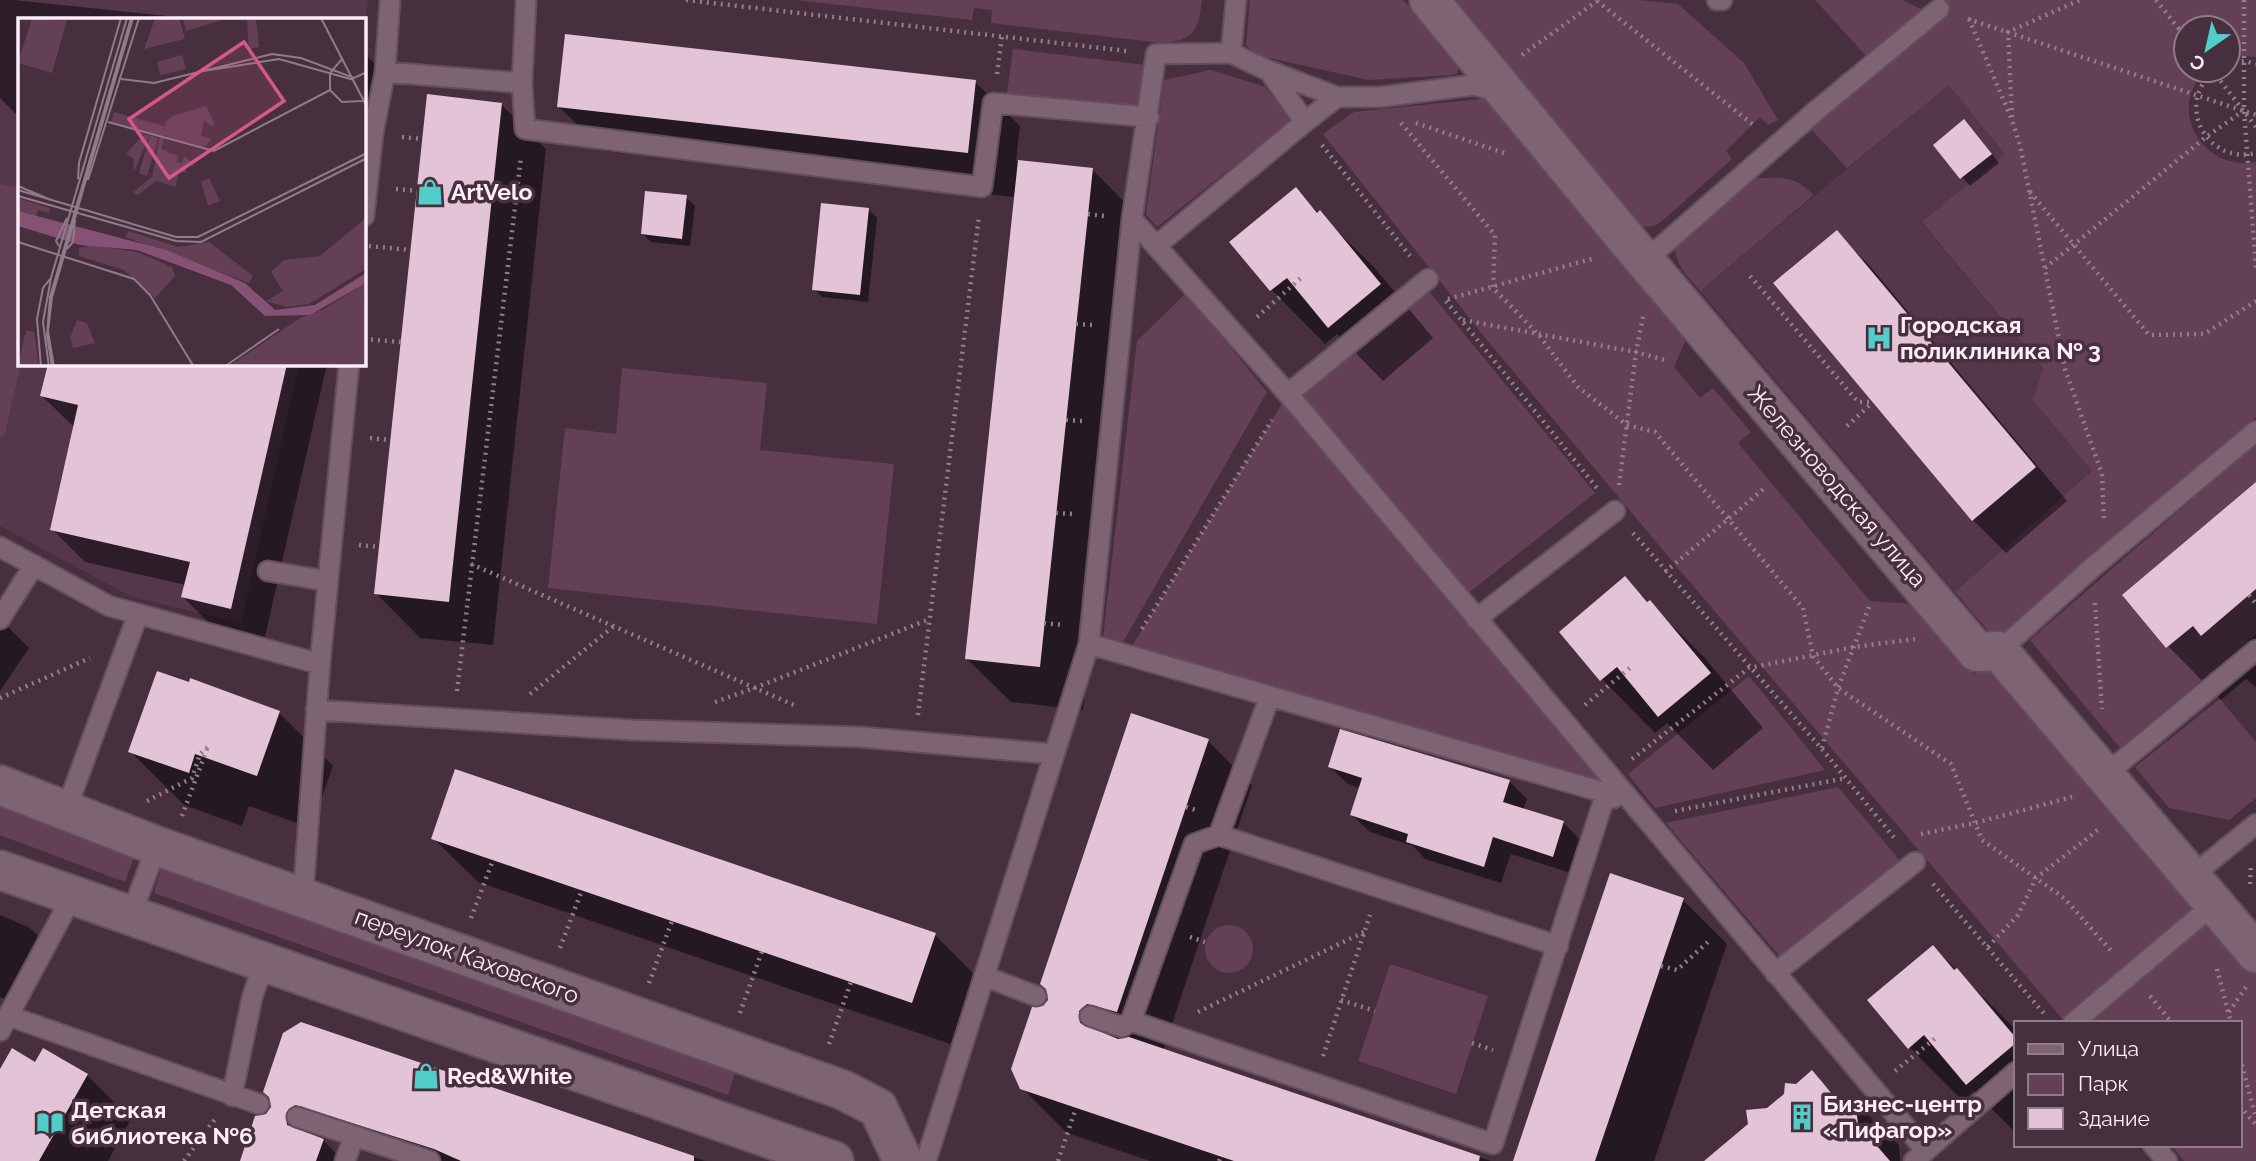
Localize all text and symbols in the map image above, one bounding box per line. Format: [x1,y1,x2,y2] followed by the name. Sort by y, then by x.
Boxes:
[2172,14,2242,84] north arrow
[18,18,366,366] inset map
[2186,50,2209,76] text: С
[415,177,445,207] shop icon: ArtVelo
[451,178,532,205] place label: ArtVelo
[1900,311,2101,364] place label: Городская поликлиника № 3
[1864,323,1894,353] hospital icon: Городская поликлиника № 3
[1742,379,1932,592] street label: Железноводская улица
[352,902,583,1009] street label: переулок Каховского
[2014,1021,2242,1147] legend
[2078,1036,2139,1061] text: Улица
[411,1061,441,1091] shop icon: Red&White
[447,1062,572,1089] place label: Red&White
[2078,1071,2128,1096] text: Парк
[1823,1090,1982,1143] place label: Бизнес-центр «Пифагор»
[71,1096,253,1149] place label: Детская библиотека №6
[1787,1102,1817,1132] building icon: Бизнес-центр «Пифагор»
[2078,1106,2150,1131] text: Здание
[35,1108,65,1138] library icon: Детская библиотека №6

